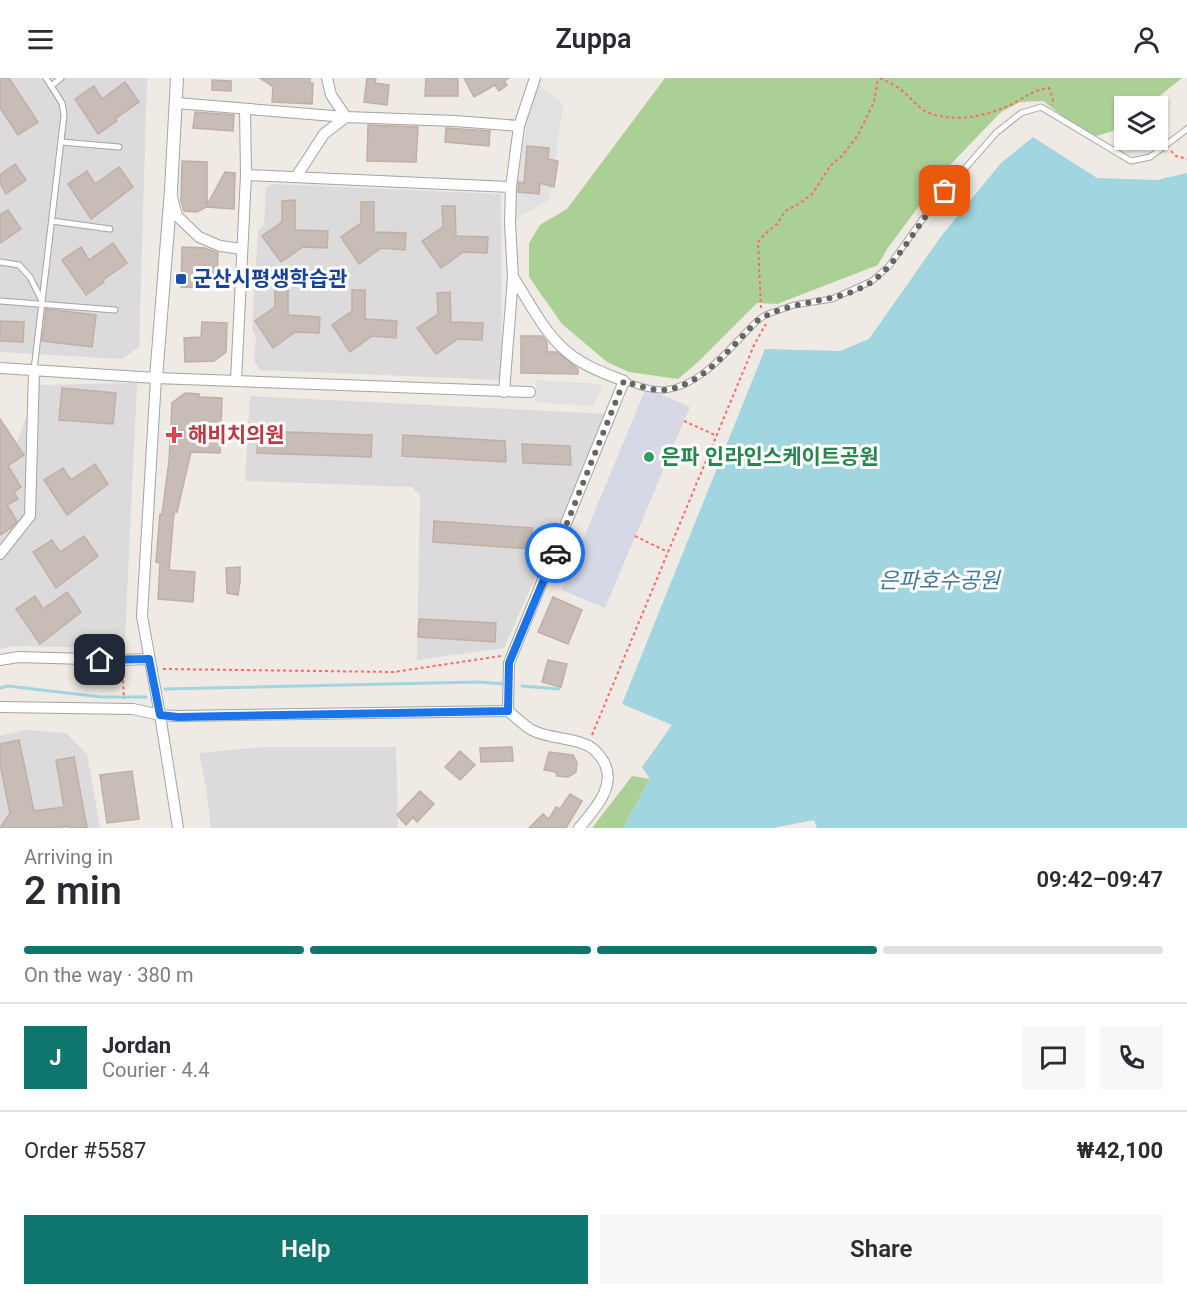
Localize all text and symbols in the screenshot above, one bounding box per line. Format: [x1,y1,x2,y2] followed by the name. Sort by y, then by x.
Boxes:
[24,23,57,56] icon: menu
[555,23,632,55] text: Zuppa
[1130,23,1163,56] icon: person
[1114,96,1168,150] map controls
[1114,96,1168,150] button: layers
[919,165,970,216] pin
[928,174,961,207] icon: bag
[193,267,348,291] place label: 군산시평생학습관
[174,272,188,286] marker: 군산시평생학습관
[188,423,285,447] place label: 해비치의원
[165,426,183,444] marker: 해비치의원
[661,445,879,469] place label: 은파 인라인스케이트공원
[642,450,656,464] marker: 은파 인라인스케이트공원
[525,523,585,583] courier
[539,537,572,570] icon: car
[878,568,1001,593] water label: 은파호수공원
[74,634,125,685] pin
[83,643,116,676] icon: home
[24,845,113,869] text: Arriving in
[1036,867,1163,892] text: 09:42–09:47
[24,868,122,914] text: 2 min
[24,963,193,987] text: On the way · 380 m
[1022,1026,1085,1089] button: chat
[1100,1026,1163,1089] button: phone
[102,1033,171,1058] text: Jordan
[49,1045,62,1070] text: J
[102,1058,209,1082] text: Courier · 4.4
[24,1138,146,1163] text: Order #5587
[1077,1138,1163,1163] text: ₩42,100
[24,1215,588,1284] button: Help
[600,1215,1163,1284] button: Share

